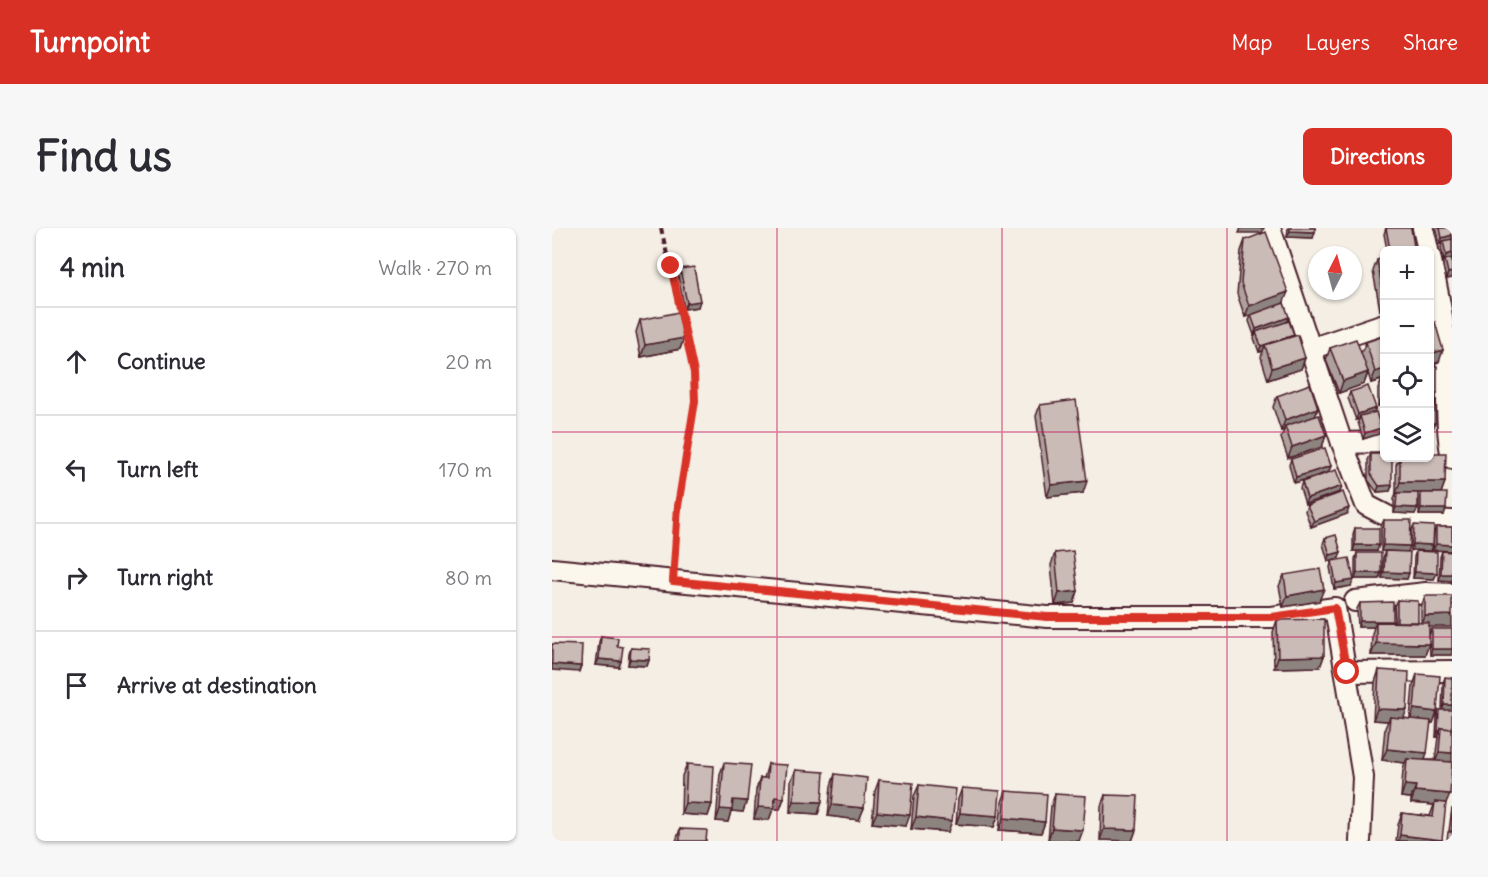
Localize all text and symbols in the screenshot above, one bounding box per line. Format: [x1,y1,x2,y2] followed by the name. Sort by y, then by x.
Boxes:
[30,24,150,60] text: Turnpoint
[1232,29,1272,56] text: Map
[1305,29,1370,56] text: Layers
[1403,29,1458,56] text: Share
[1303,128,1452,185] button: Directions
[36,130,172,182] text: Find us
[1308,246,1362,300] north arrow
[1380,246,1434,462] map controls
[1380,246,1434,300] button: +
[60,251,125,284] text: 4 min
[657,252,683,278] route end
[378,255,492,280] text: Walk · 270 m
[1380,300,1434,354] button: −
[60,345,93,378] icon: ahead
[117,347,206,375] text: Continue
[446,349,492,374] text: 20 m
[1380,354,1434,408] button: locate
[1380,408,1434,462] button: layers
[60,453,93,486] icon: left
[117,455,198,483] text: Turn left
[439,457,492,482] text: 170 m
[60,561,93,594] icon: right
[117,563,213,591] text: Turn right
[445,565,492,590] text: 80 m
[1333,658,1359,684] route start
[60,669,93,702] icon: arrive
[117,671,317,699] text: Arrive at destination

